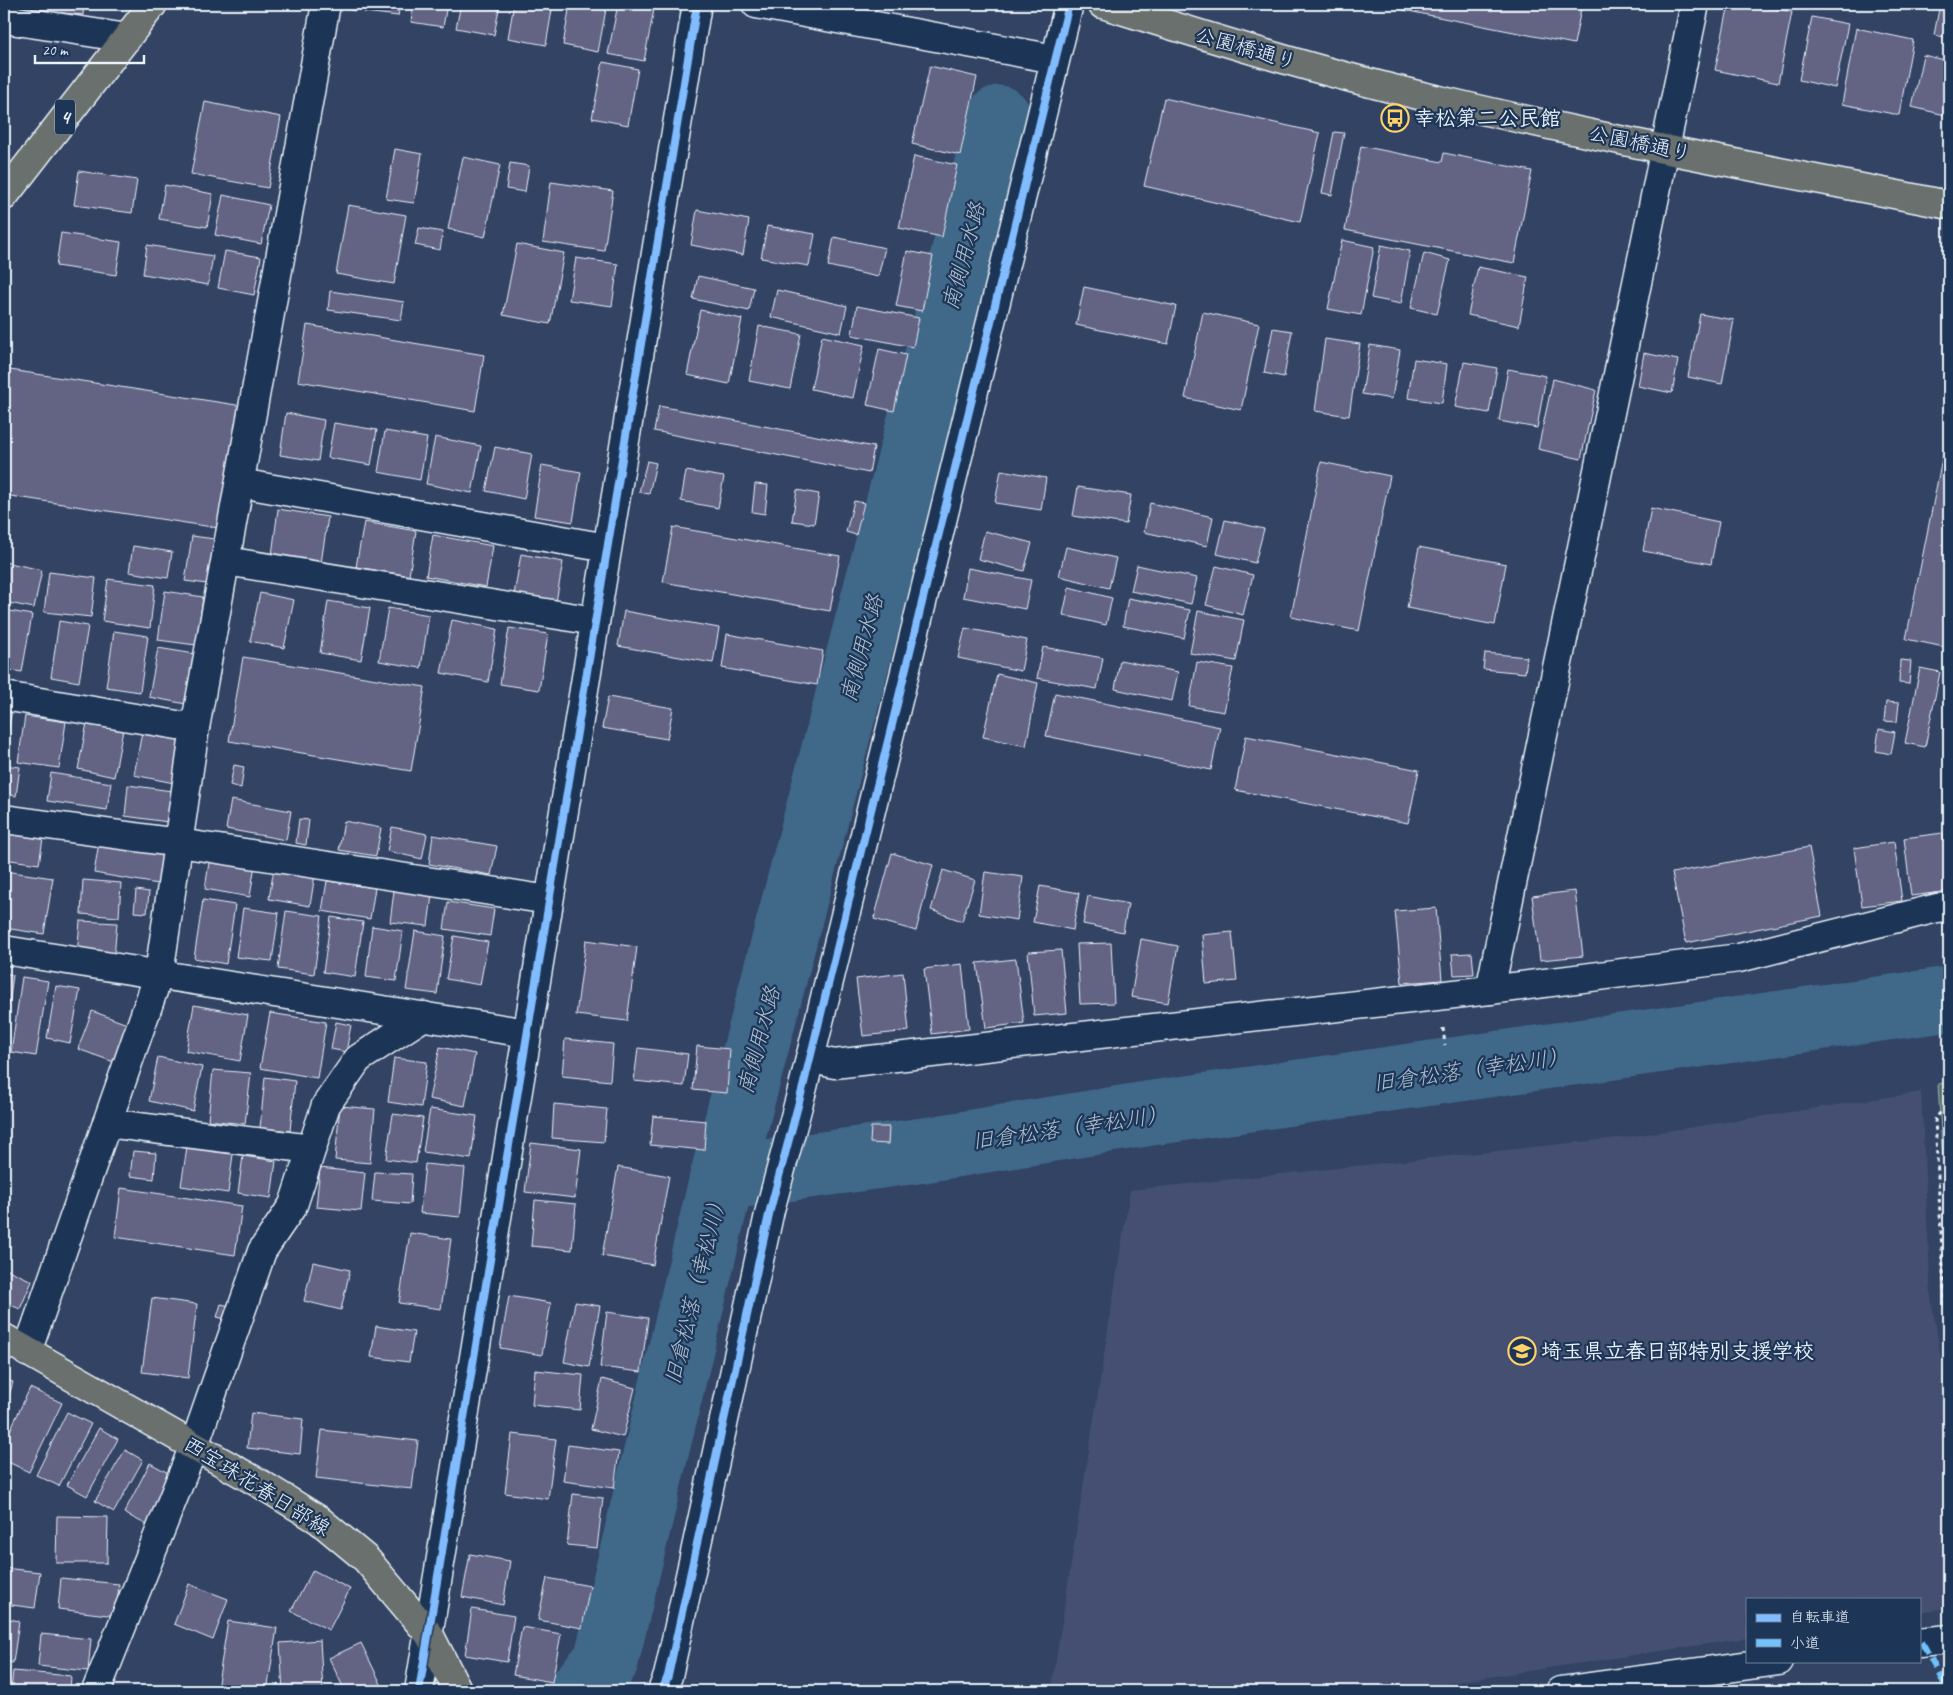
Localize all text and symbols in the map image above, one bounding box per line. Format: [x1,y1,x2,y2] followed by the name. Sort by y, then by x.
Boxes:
[1192,21,1300,75] street label: 公園橋通り
[35,32,144,64] scale bar
[42,41,69,60] text: 20 m
[55,100,75,134] road number: 4
[1380,103,1410,133] bus stop icon: 幸松第二公民館
[1414,105,1561,131] place label: 幸松第二公民館
[1586,119,1694,167] street label: 公園橋通り
[936,198,992,313] water label: 南側用水路
[834,590,890,705] water label: 南側用水路
[731,982,787,1097] water label: 南側用水路
[1371,1042,1571,1098] water label: 旧倉松落（幸松川）
[970,1100,1170,1156] water label: 旧倉松落（幸松川）
[658,1189,734,1388] water label: 旧倉松落（幸松川）
[1507,1336,1537,1366] school or university icon: 埼玉県立春日部特別支援学校
[1541,1338,1814,1364] place label: 埼玉県立春日部特別支援学校
[179,1430,335,1542] street label: 西宝珠花春日部線
[1746,1598,1920,1662] legend
[1790,1608,1850,1627] text: 自転車道
[1790,1634,1820,1653] text: 小道

